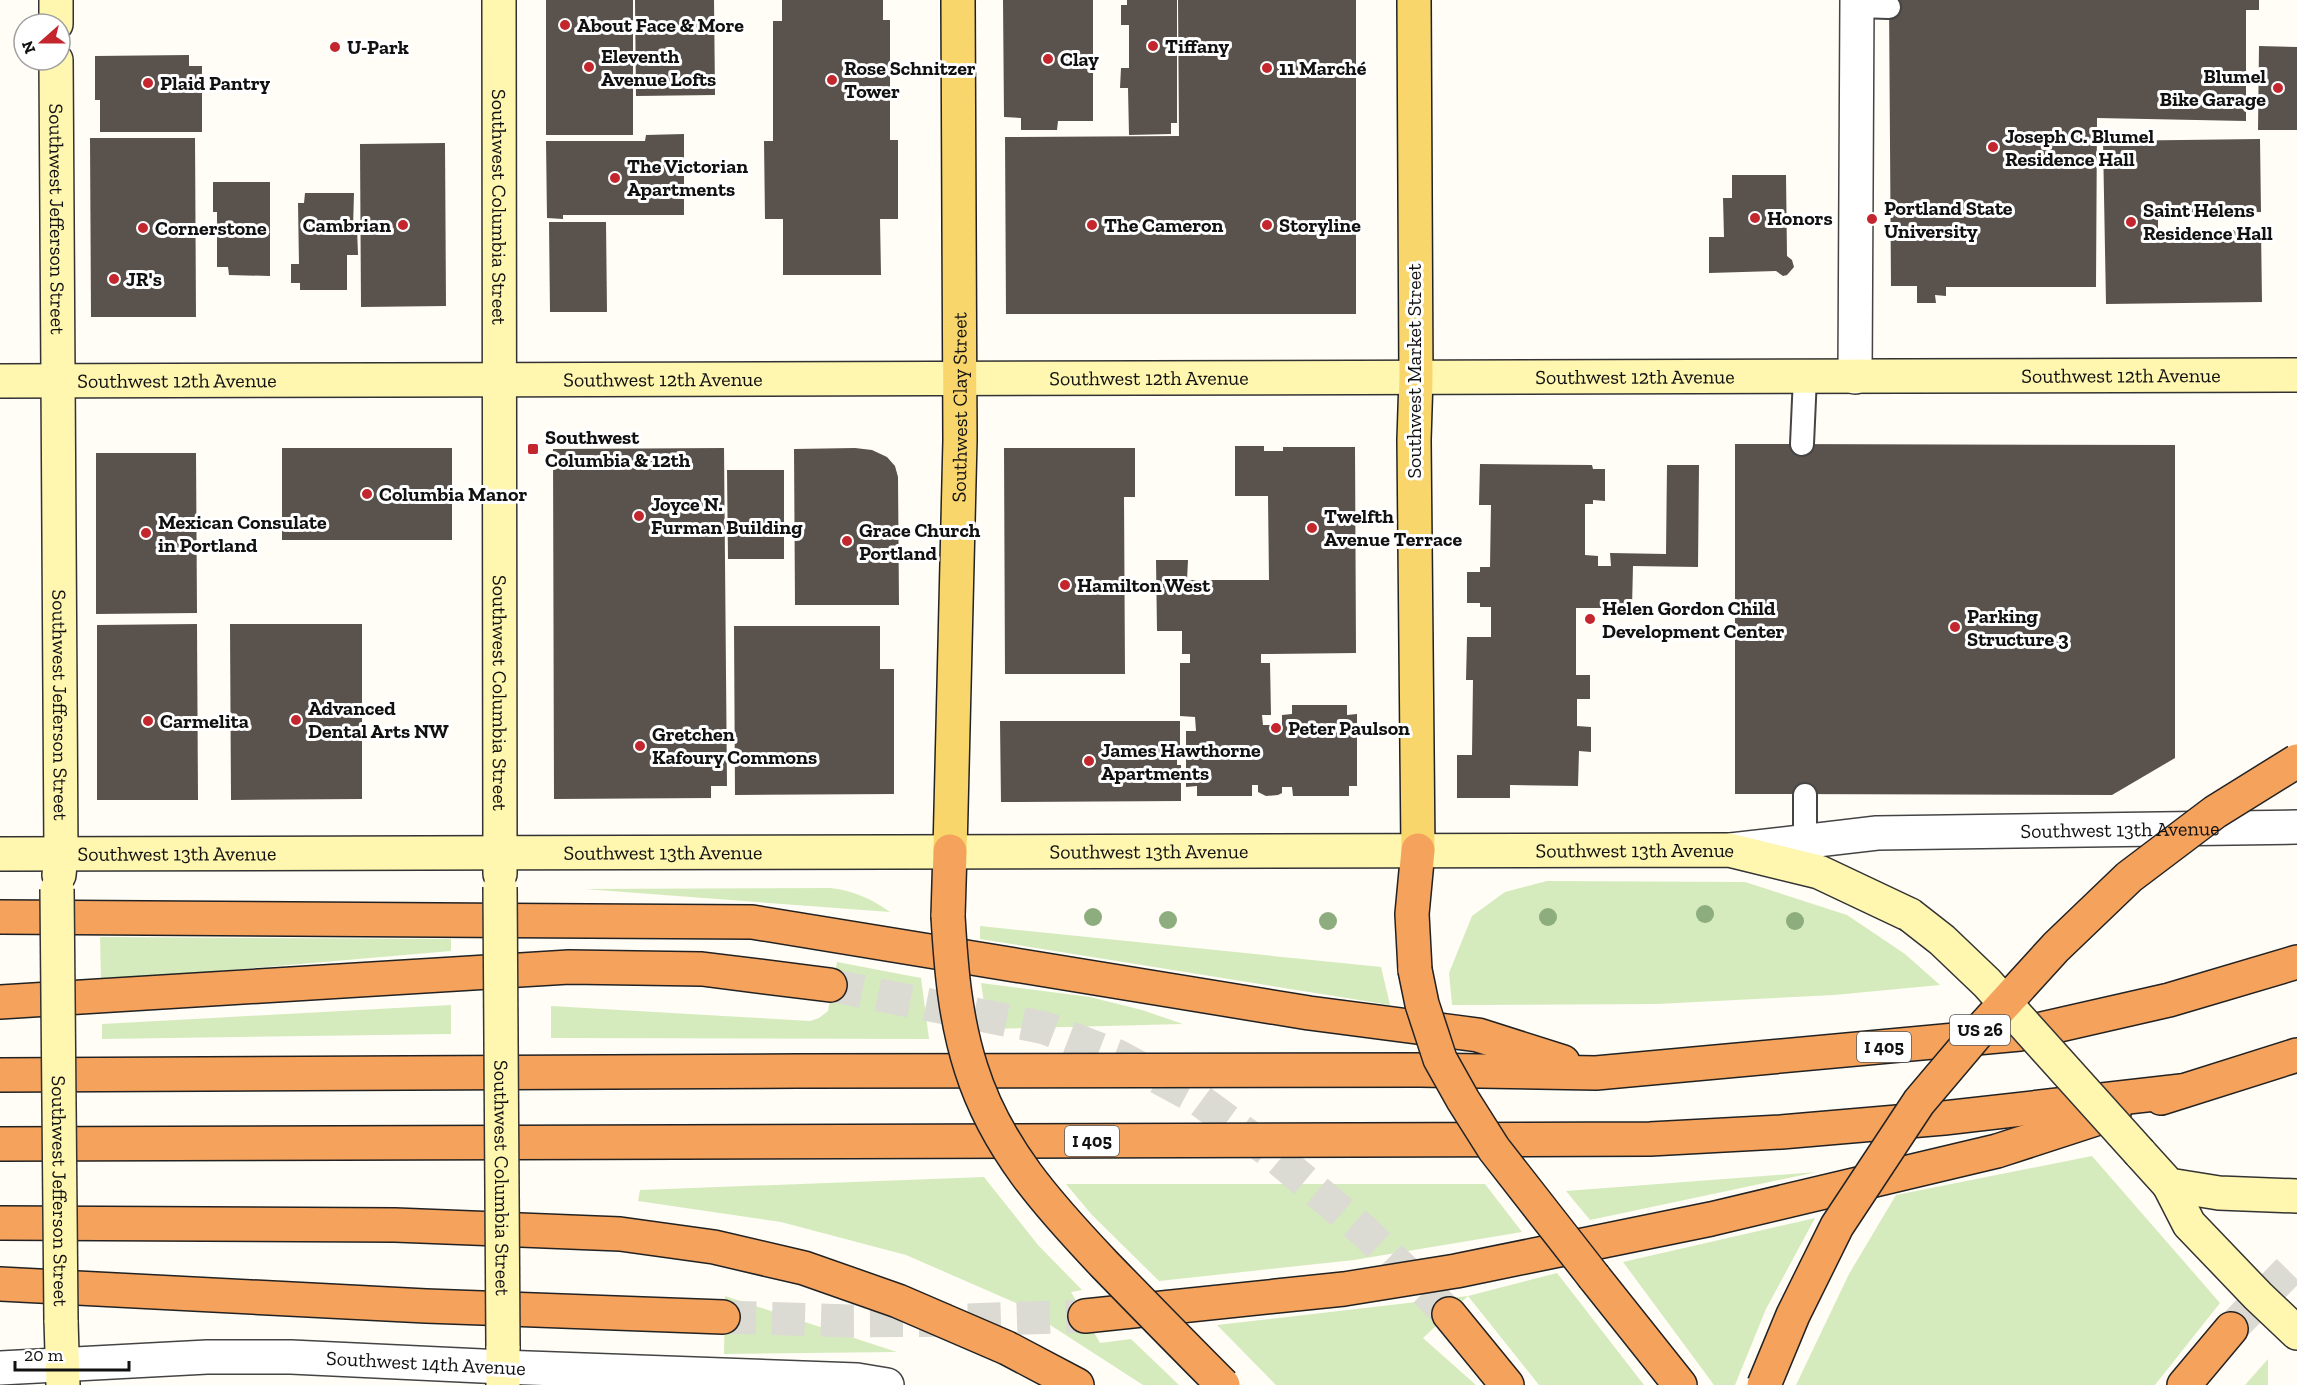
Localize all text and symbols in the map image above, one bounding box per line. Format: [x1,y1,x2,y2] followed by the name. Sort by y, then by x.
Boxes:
[12,12,72,72] north arrow
[577,13,744,37] place label: About Face & More
[558,18,572,32] marker: About Face & More
[1165,34,1229,58] place label: Tiffany
[347,35,409,59] place label: U-Park
[17,38,40,56] text: N
[1146,39,1160,53] marker: Tiffany
[328,40,342,54] marker: U-Park
[601,44,716,91] place label: Eleventh Avenue Lofts
[1060,47,1099,71] place label: Clay
[1041,52,1055,66] marker: Clay
[844,56,976,103] place label: Rose Schnitzer Tower
[1279,56,1367,80] place label: 11 Marché
[582,60,596,74] marker: Eleventh Avenue Lofts
[1260,61,1274,75] marker: 11 Marché
[2160,64,2266,111] place label: Blumel Bike Garage
[160,71,270,95] place label: Plaid Pantry
[825,73,839,87] marker: Rose Schnitzer Tower
[141,76,155,90] marker: Plaid Pantry
[2271,81,2285,95] marker: Blumel Bike Garage
[487,89,511,326] street label: Southwest Columbia Street
[44,103,70,335] street label: Southwest Jefferson Street
[2005,124,2154,171] place label: Joseph C. Blumel Residence Hall
[1986,140,2000,154] marker: Joseph C. Blumel Residence Hall
[627,154,748,201] place label: The Victorian Apartments
[608,171,622,185] marker: The Victorian Apartments
[1884,196,2013,243] place label: Portland State University
[2143,198,2273,245] place label: Saint Helens Residence Hall
[1767,206,1833,230] place label: Honors
[1748,211,1762,225] marker: Honors
[1865,212,1879,226] marker: Portland State University
[303,213,391,237] place label: Cambrian
[1104,213,1223,237] place label: The Cameron
[1279,213,1361,237] place label: Storyline
[2124,215,2138,229] marker: Saint Helens Residence Hall
[155,216,267,240] place label: Cornerstone
[396,218,410,232] marker: Cambrian
[1085,218,1099,232] marker: The Cameron
[1260,218,1274,232] marker: Storyline
[136,221,150,235] marker: Cornerstone
[1402,263,1426,479] street label: Southwest Market Street
[126,267,162,291] place label: JR's
[107,272,121,286] marker: JR's
[946,311,972,502] street label: Southwest Clay Street
[2021,363,2221,388] street label: Southwest 12th Avenue
[1535,364,1735,389] street label: Southwest 12th Avenue
[1049,366,1249,390] street label: Southwest 12th Avenue
[563,367,763,392] street label: Southwest 12th Avenue
[77,368,277,393] street label: Southwest 12th Avenue
[545,425,691,472] place label: Southwest Columbia & 12th
[526,442,540,456] marker: Southwest Columbia & 12th
[379,482,527,506] place label: Columbia Manor
[360,487,374,501] marker: Columbia Manor
[651,492,803,539] place label: Joyce N. Furman Building
[1324,504,1463,551] place label: Twelfth Avenue Terrace
[632,509,646,523] marker: Joyce N. Furman Building
[158,510,327,557] place label: Mexican Consulate in Portland
[859,518,981,565] place label: Grace Church Portland
[1305,521,1319,535] marker: Twelfth Avenue Terrace
[139,526,153,540] marker: Mexican Consulate in Portland
[840,534,854,548] marker: Grace Church Portland
[1077,573,1211,597] place label: Hamilton West
[488,575,512,812] street label: Southwest Columbia Street
[1058,578,1072,592] marker: Hamilton West
[47,589,73,821] street label: Southwest Jefferson Street
[1602,596,1785,643] place label: Helen Gordon Child Development Center
[1967,604,2069,651] place label: Parking Structure 3
[1583,612,1597,626] marker: Helen Gordon Child Development Center
[1948,620,1962,634] marker: Parking Structure 3
[308,696,449,743] place label: Advanced Dental Arts NW
[160,709,249,733] place label: Carmelita
[289,713,303,727] marker: Advanced Dental Arts NW
[141,714,155,728] marker: Carmelita
[1288,716,1410,740] place label: Peter Paulson
[1269,721,1283,735] marker: Peter Paulson
[652,722,817,769] place label: Gretchen Kafoury Commons
[1101,738,1261,785] place label: James Hawthorne Apartments
[633,739,647,753] marker: Gretchen Kafoury Commons
[1082,754,1096,768] marker: James Hawthorne Apartments
[2020,816,2220,843] street label: Southwest 13th Avenue
[1535,837,1737,863] street label: Southwest 13th Avenue
[1050,839,1248,864] street label: Southwest 13th Avenue
[564,840,762,865] street label: Southwest 13th Avenue
[78,841,276,866] street label: Southwest 13th Avenue
[1950,1015,2010,1045] road number: US 26
[1857,1032,1911,1062] road number: I 405
[489,1060,515,1297] street label: Southwest Columbia Street
[47,1075,73,1307] street label: Southwest Jefferson Street
[1065,1126,1119,1156] road number: I 405
[15,1334,129,1372] scale bar
[24,1344,64,1366] text: 20 m
[326,1346,526,1380] street label: Southwest 14th Avenue

